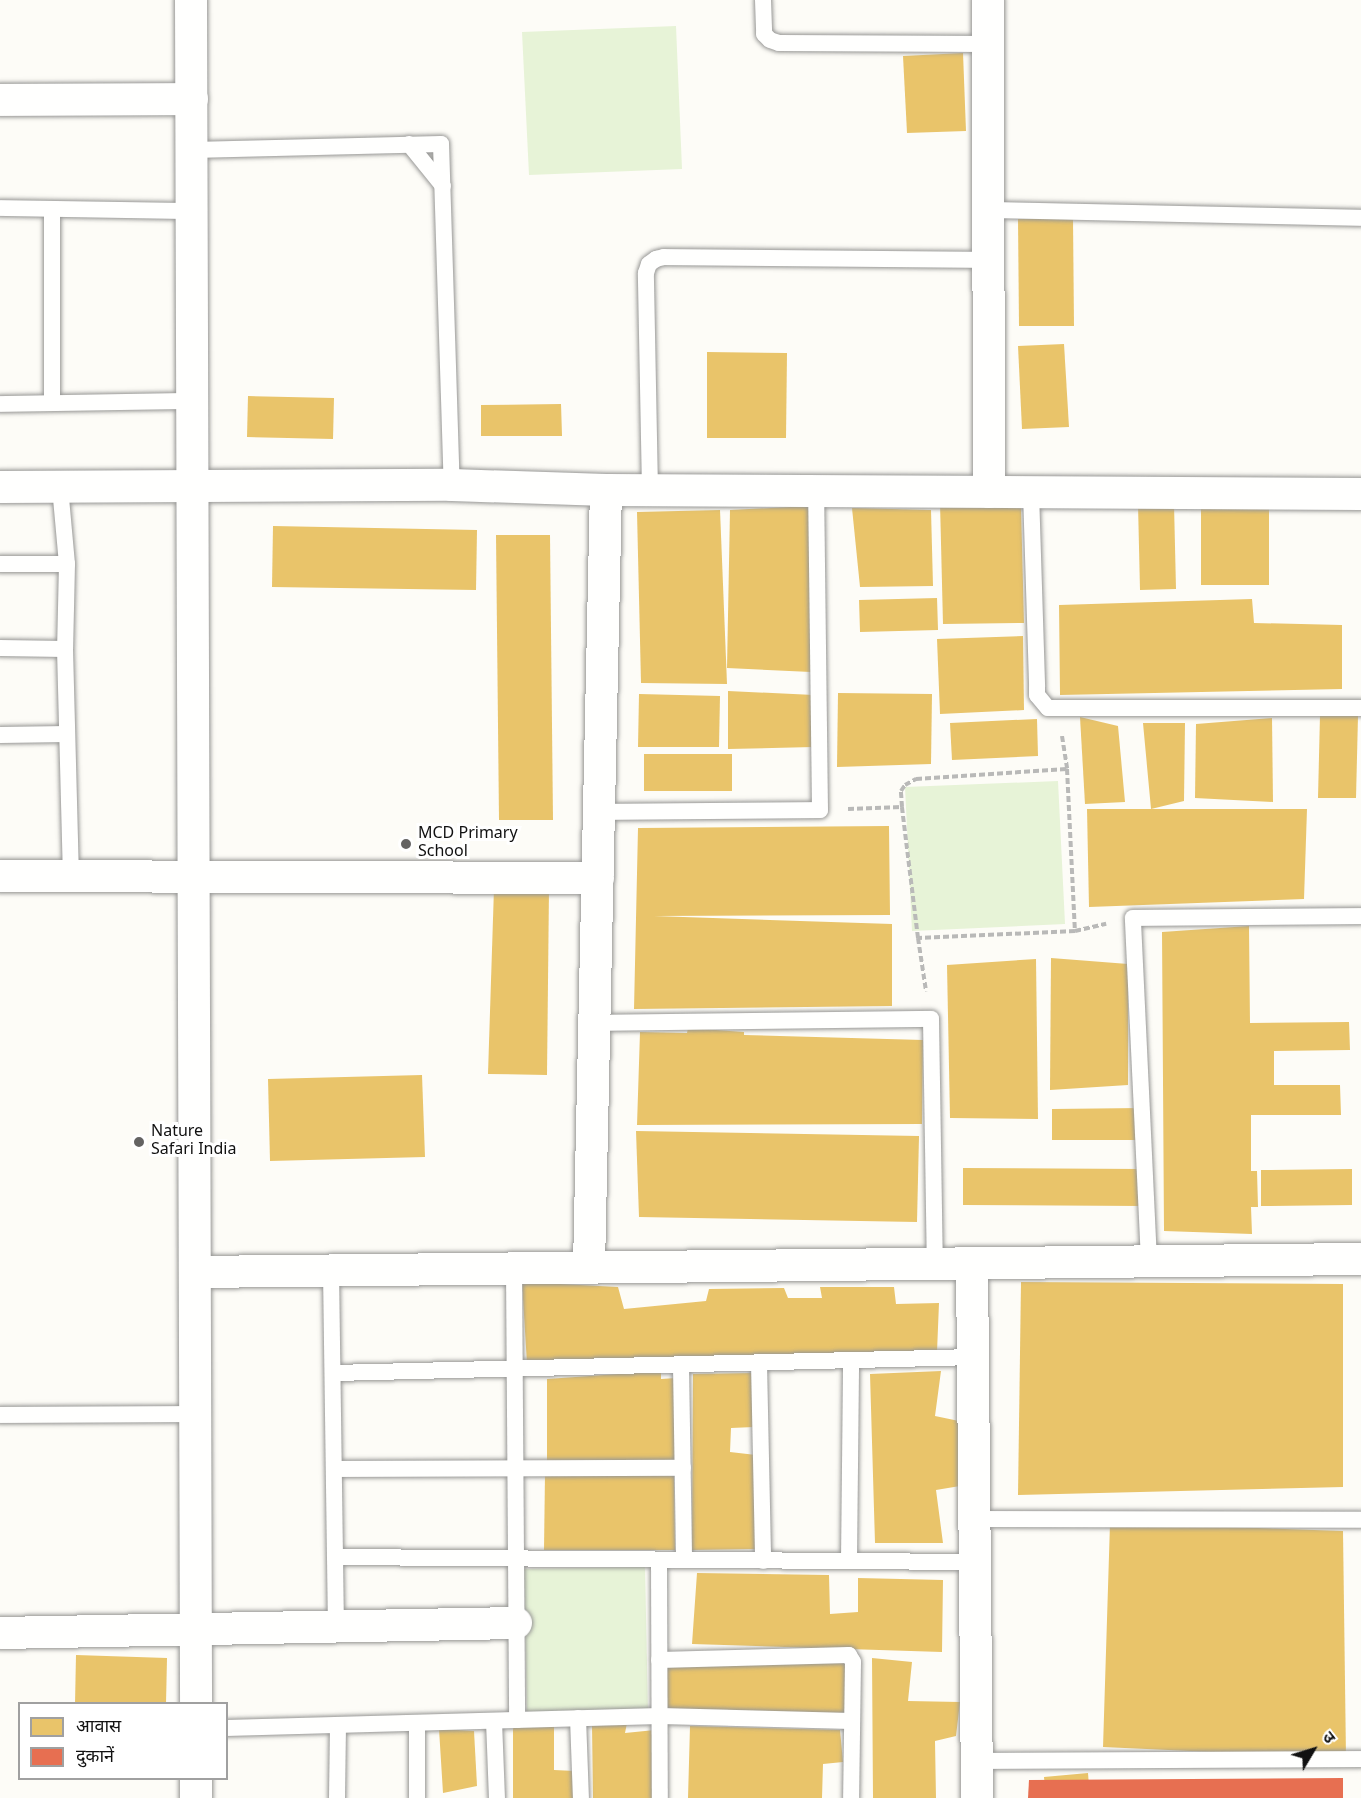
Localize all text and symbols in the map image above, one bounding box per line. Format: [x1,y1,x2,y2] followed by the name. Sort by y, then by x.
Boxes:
[418,825,518,863] place label: MCD Primary School
[399,837,413,851] marker: MCD Primary School
[151,1123,236,1161] place label: Nature Safari India
[132,1135,146,1149] marker: Nature Safari India
[18,1702,228,1780] legend
[76,1716,121,1739] text: आवास
[1283,1720,1343,1780] north arrow
[1316,1728,1339,1749] text: उ
[76,1746,114,1769] text: दुकानें

